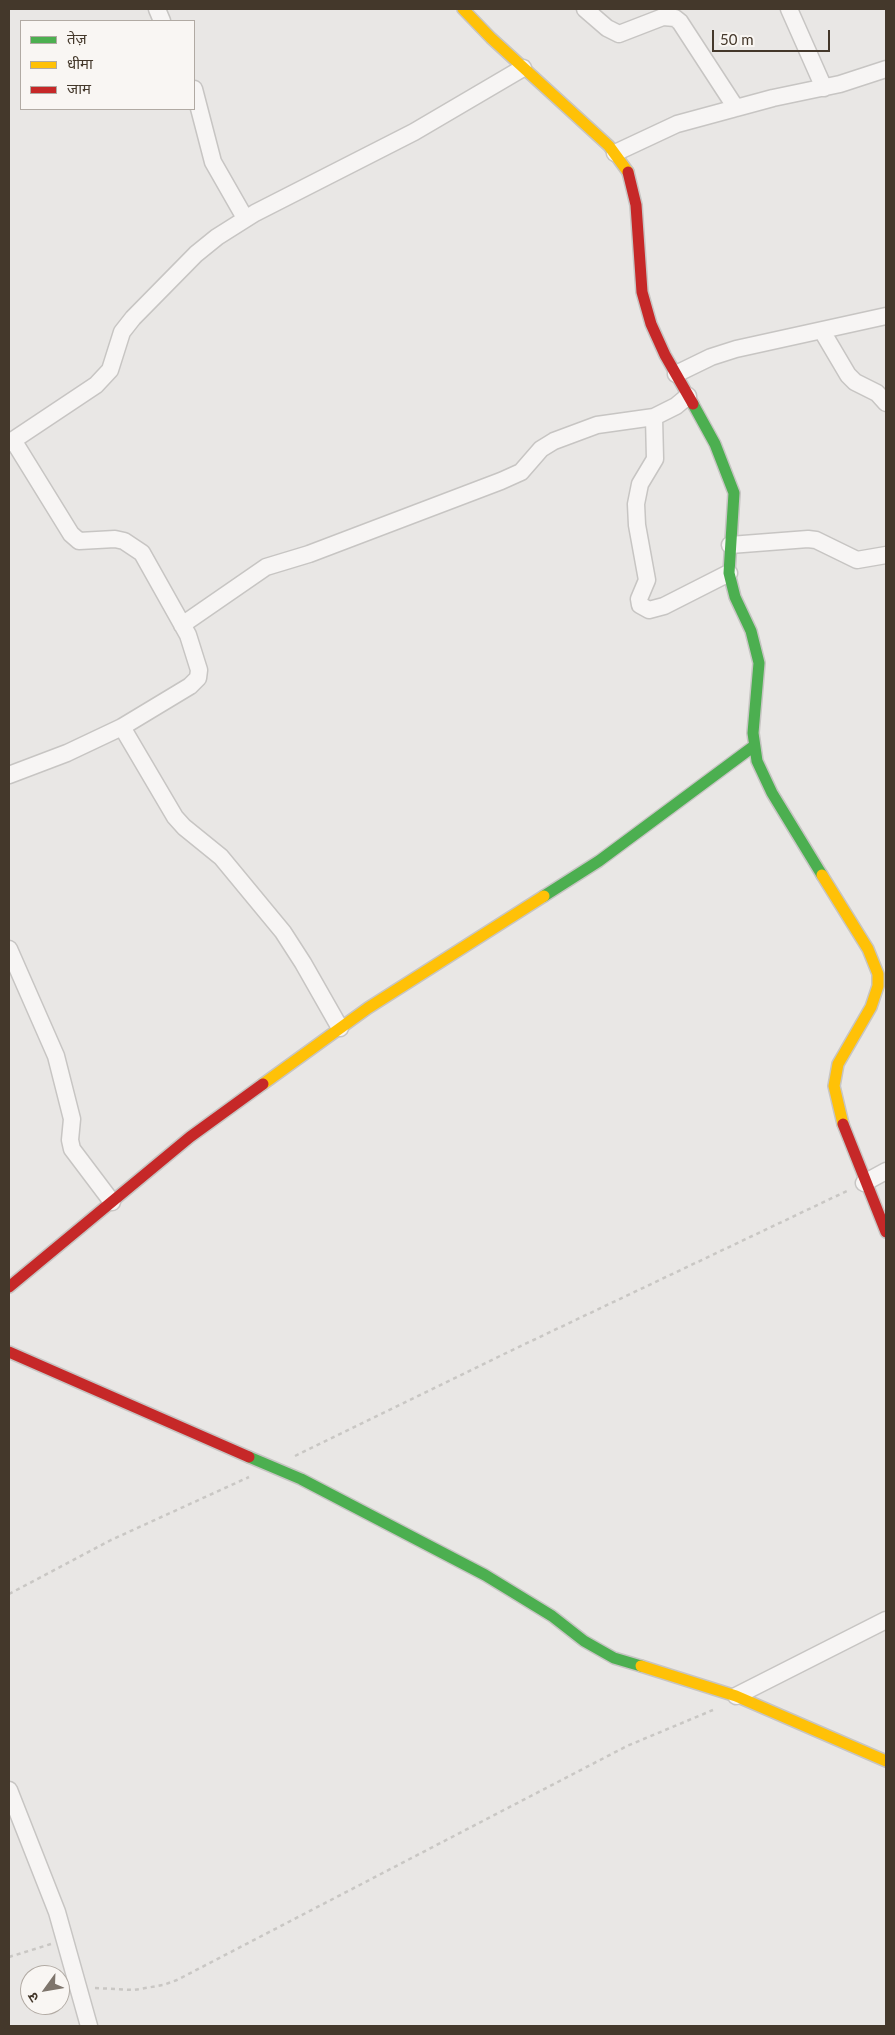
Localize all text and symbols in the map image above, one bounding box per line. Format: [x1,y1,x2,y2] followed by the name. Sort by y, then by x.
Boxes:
[20,20,195,110] legend
[715,20,832,52] scale bar
[67,29,87,47] text: तेज़
[720,30,754,48] text: 50 m
[67,54,93,72] text: धीमा
[67,79,91,97] text: जाम
[20,1965,70,2015] north arrow
[23,1990,42,2006] text: उ

